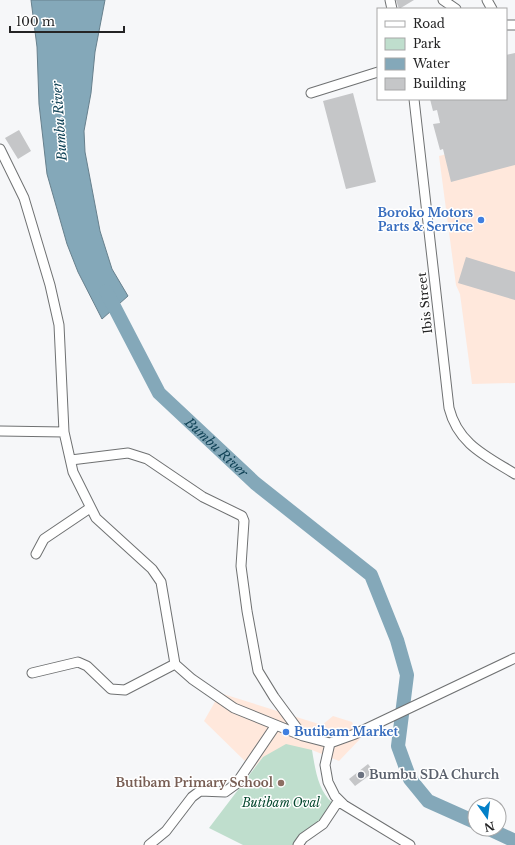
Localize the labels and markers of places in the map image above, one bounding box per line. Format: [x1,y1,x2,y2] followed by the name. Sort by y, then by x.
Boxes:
[377,205,473,234] place label: Boroko Motors Parts & Service
[476,215,486,225] marker: Boroko Motors Parts & Service
[294,724,399,739] place label: Butibam Market
[281,727,291,737] marker: Butibam Market
[369,767,500,782] place label: Bumbu SDA Church
[356,770,366,780] marker: Bumbu SDA Church
[116,775,274,790] place label: Butibam Primary School
[276,778,286,788] marker: Butibam Primary School

